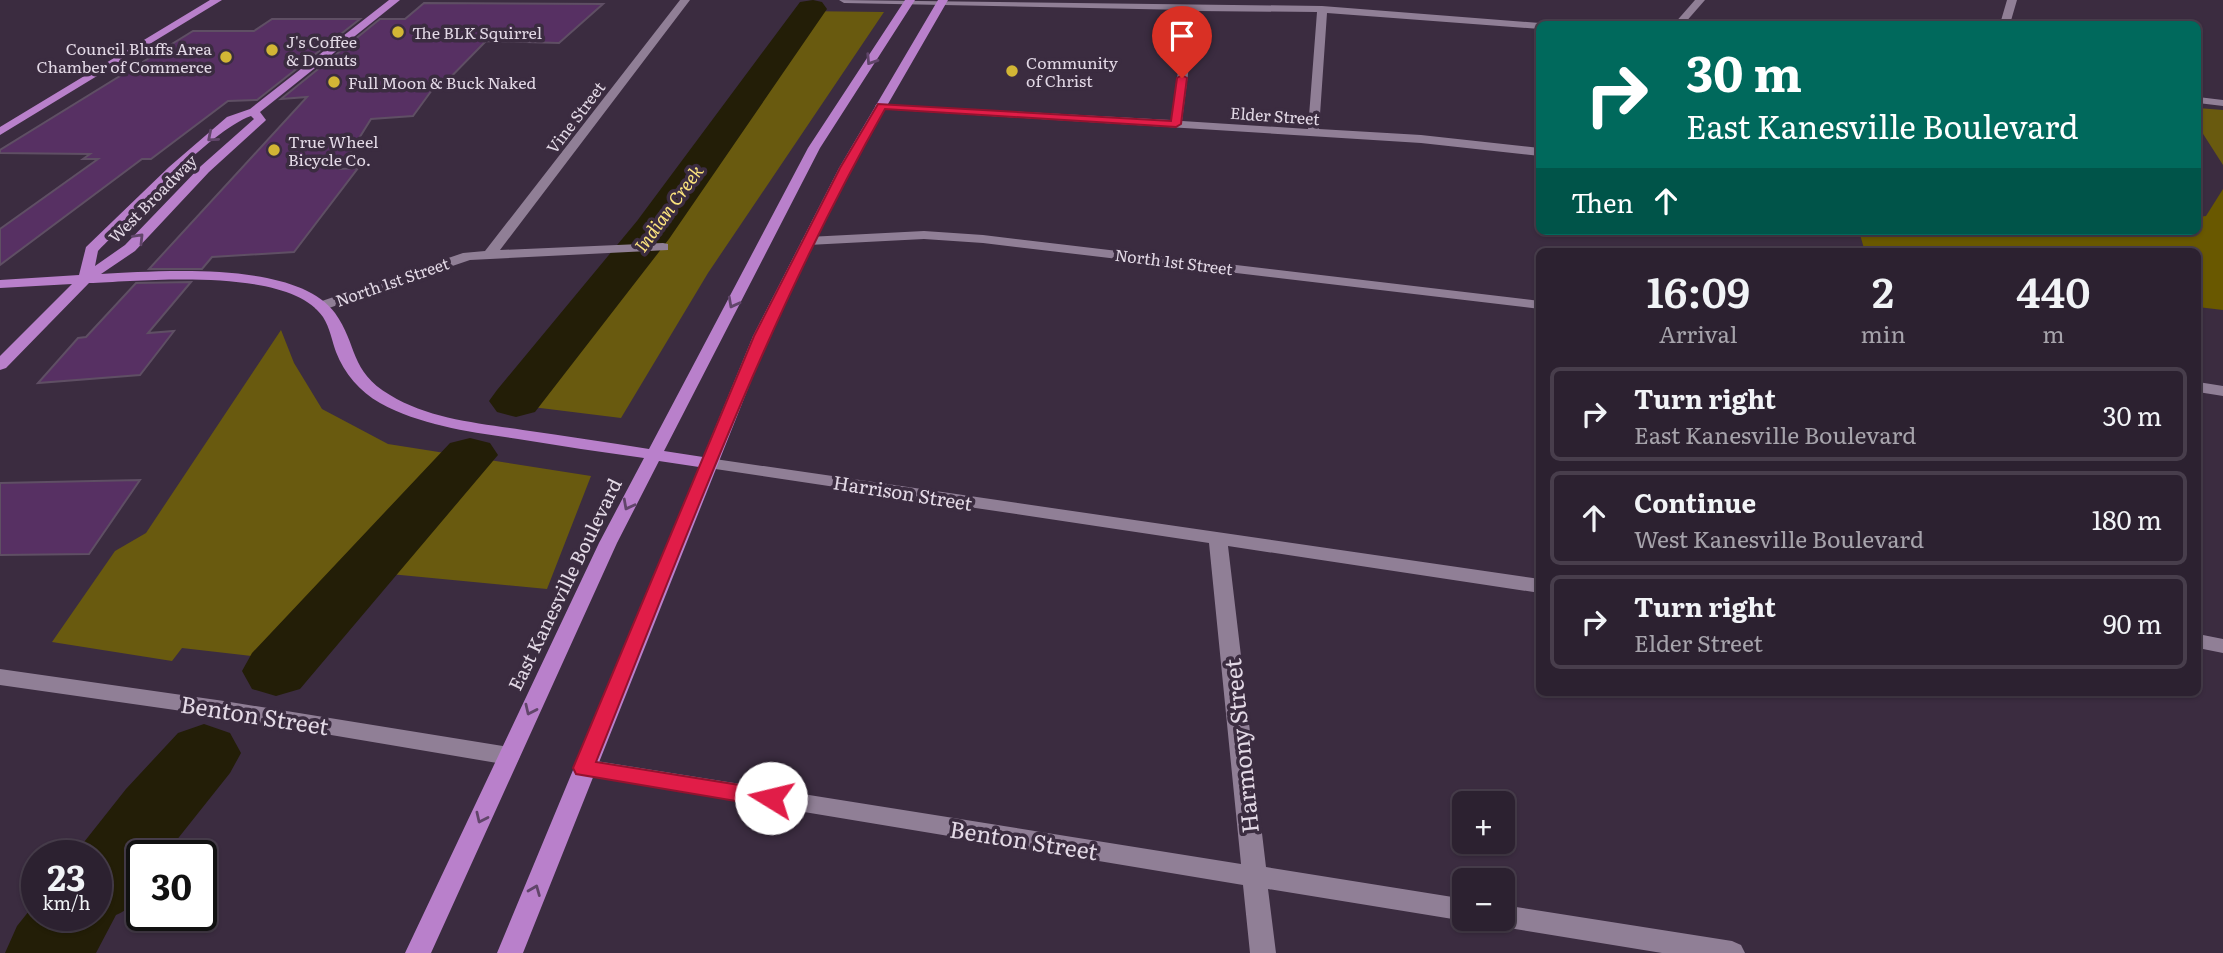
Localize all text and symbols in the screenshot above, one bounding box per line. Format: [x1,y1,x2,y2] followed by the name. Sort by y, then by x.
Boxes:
[1152,6,1212,78] pin
[1163,17,1201,55] icon: arrive
[412,20,542,44] place label: The BLK Squirrel
[390,24,406,40] marker: The BLK Squirrel
[286,29,357,71] place label: J's Coffee & Donuts
[1686,34,1802,107] text: 30 m
[37,36,212,78] place label: Council Bluffs Area Chamber of Commerce
[264,42,280,58] marker: J's Coffee & Donuts
[218,49,234,65] marker: Council Bluffs Area Chamber of Commerce
[1571,49,1662,140] icon: right
[1026,50,1119,92] place label: Community of Christ
[867,52,880,65] one-way arrow
[1004,63,1020,79] marker: Community of Christ
[348,70,536,94] place label: Full Moon & Buck Naked
[326,74,342,90] marker: Full Moon & Buck Naked
[540,76,610,158] street label: Vine Street
[1229,100,1321,130] street label: Elder Street
[1686,101,2079,149] text: East Kanesville Boulevard
[207,129,220,141] one-way arrow
[288,129,378,171] place label: True Wheel Bicycle Co.
[266,142,282,158] marker: True Wheel Bicycle Co.
[102,148,202,248] street label: West Broadway
[627,159,709,257] water label: Indian Creek
[1571,182,1633,221] text: Then
[1647,182,1685,220] icon: ahead
[131,233,144,246] one-way arrow
[1114,242,1235,280] street label: North 1st Street
[332,250,452,312] street label: North 1st Street
[1647,259,1750,321] text: 16:09
[1872,259,1894,321] text: 2
[2016,259,2090,321] text: 440
[728,296,742,308] one-way arrow
[1659,316,1738,350] text: Arrival
[1861,316,1906,350] text: min
[2042,316,2065,350] text: m
[1634,378,1776,417] text: Turn right
[1575,395,1613,433] icon: right
[2102,395,2162,434] text: 30 m
[1634,417,1916,451] text: East Kanesville Boulevard
[831,467,975,517] street label: Harrison Street
[500,473,628,695] street label: East Kanesville Boulevard
[1634,482,1756,521] text: Continue
[622,497,636,510] one-way arrow
[1575,499,1613,537] icon: ahead
[2092,499,2162,538] text: 180 m
[1634,521,1924,555] text: West Kanesville Boulevard
[1634,586,1776,625] text: Turn right
[1575,603,1613,641] icon: right
[2103,603,2162,642] text: 90 m
[1634,625,1763,659] text: Elder Street
[1214,656,1266,835] street label: Harmony Street
[179,686,332,743] street label: Benton Street
[525,703,539,715] one-way arrow
[734,761,808,835] position arrow
[1452,791,1515,931] map controls
[1452,791,1515,854] button: +
[475,811,489,823] one-way arrow
[948,811,1101,868] street label: Benton Street
[126,840,217,931] speed limit sign: 30
[47,850,86,902] text: 23
[1452,868,1515,931] button: −
[527,884,541,896] one-way arrow
[43,889,90,916] text: km/h

